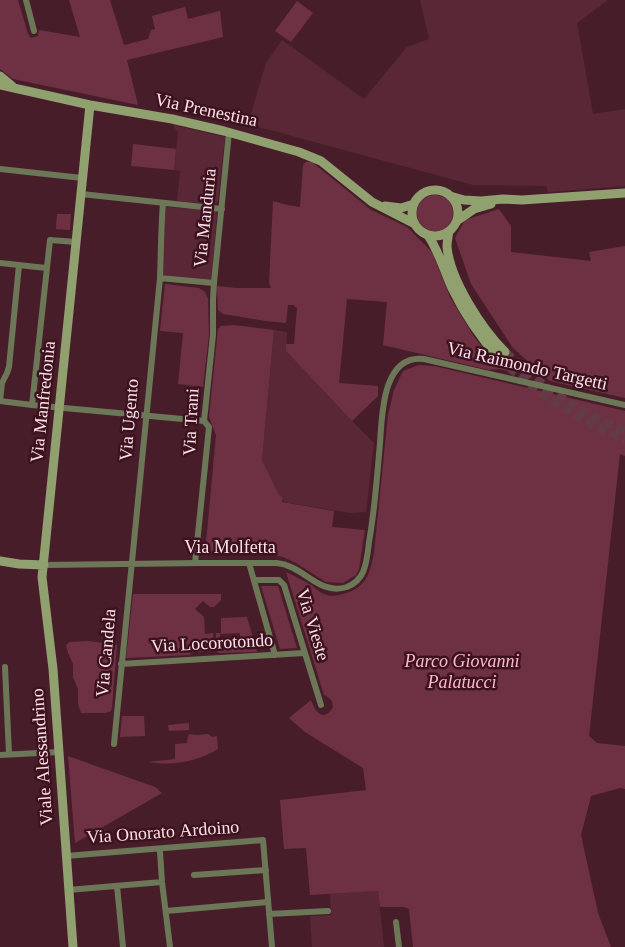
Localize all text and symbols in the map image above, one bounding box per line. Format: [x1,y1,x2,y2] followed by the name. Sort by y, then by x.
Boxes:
[153,90,259,132] street label: Via Prenestina
[190,167,222,269] street label: Via Manduria
[445,338,609,396] street label: Via Raimondo Targetti
[27,340,61,464] street label: Via Manfredonia
[116,378,144,462] street label: Via Ugento
[179,388,205,456] street label: Via Trani
[184,537,276,559] street label: Via Molfetta
[291,586,333,664] street label: Via Vieste
[92,608,122,698] street label: Via Candela
[150,630,274,658] street label: Via Locorotondo
[405,651,519,694] park label: Parco Giovanni Palatucci
[27,688,59,826] street label: Viale Alessandrino
[86,817,240,849] street label: Via Onorato Ardoino

